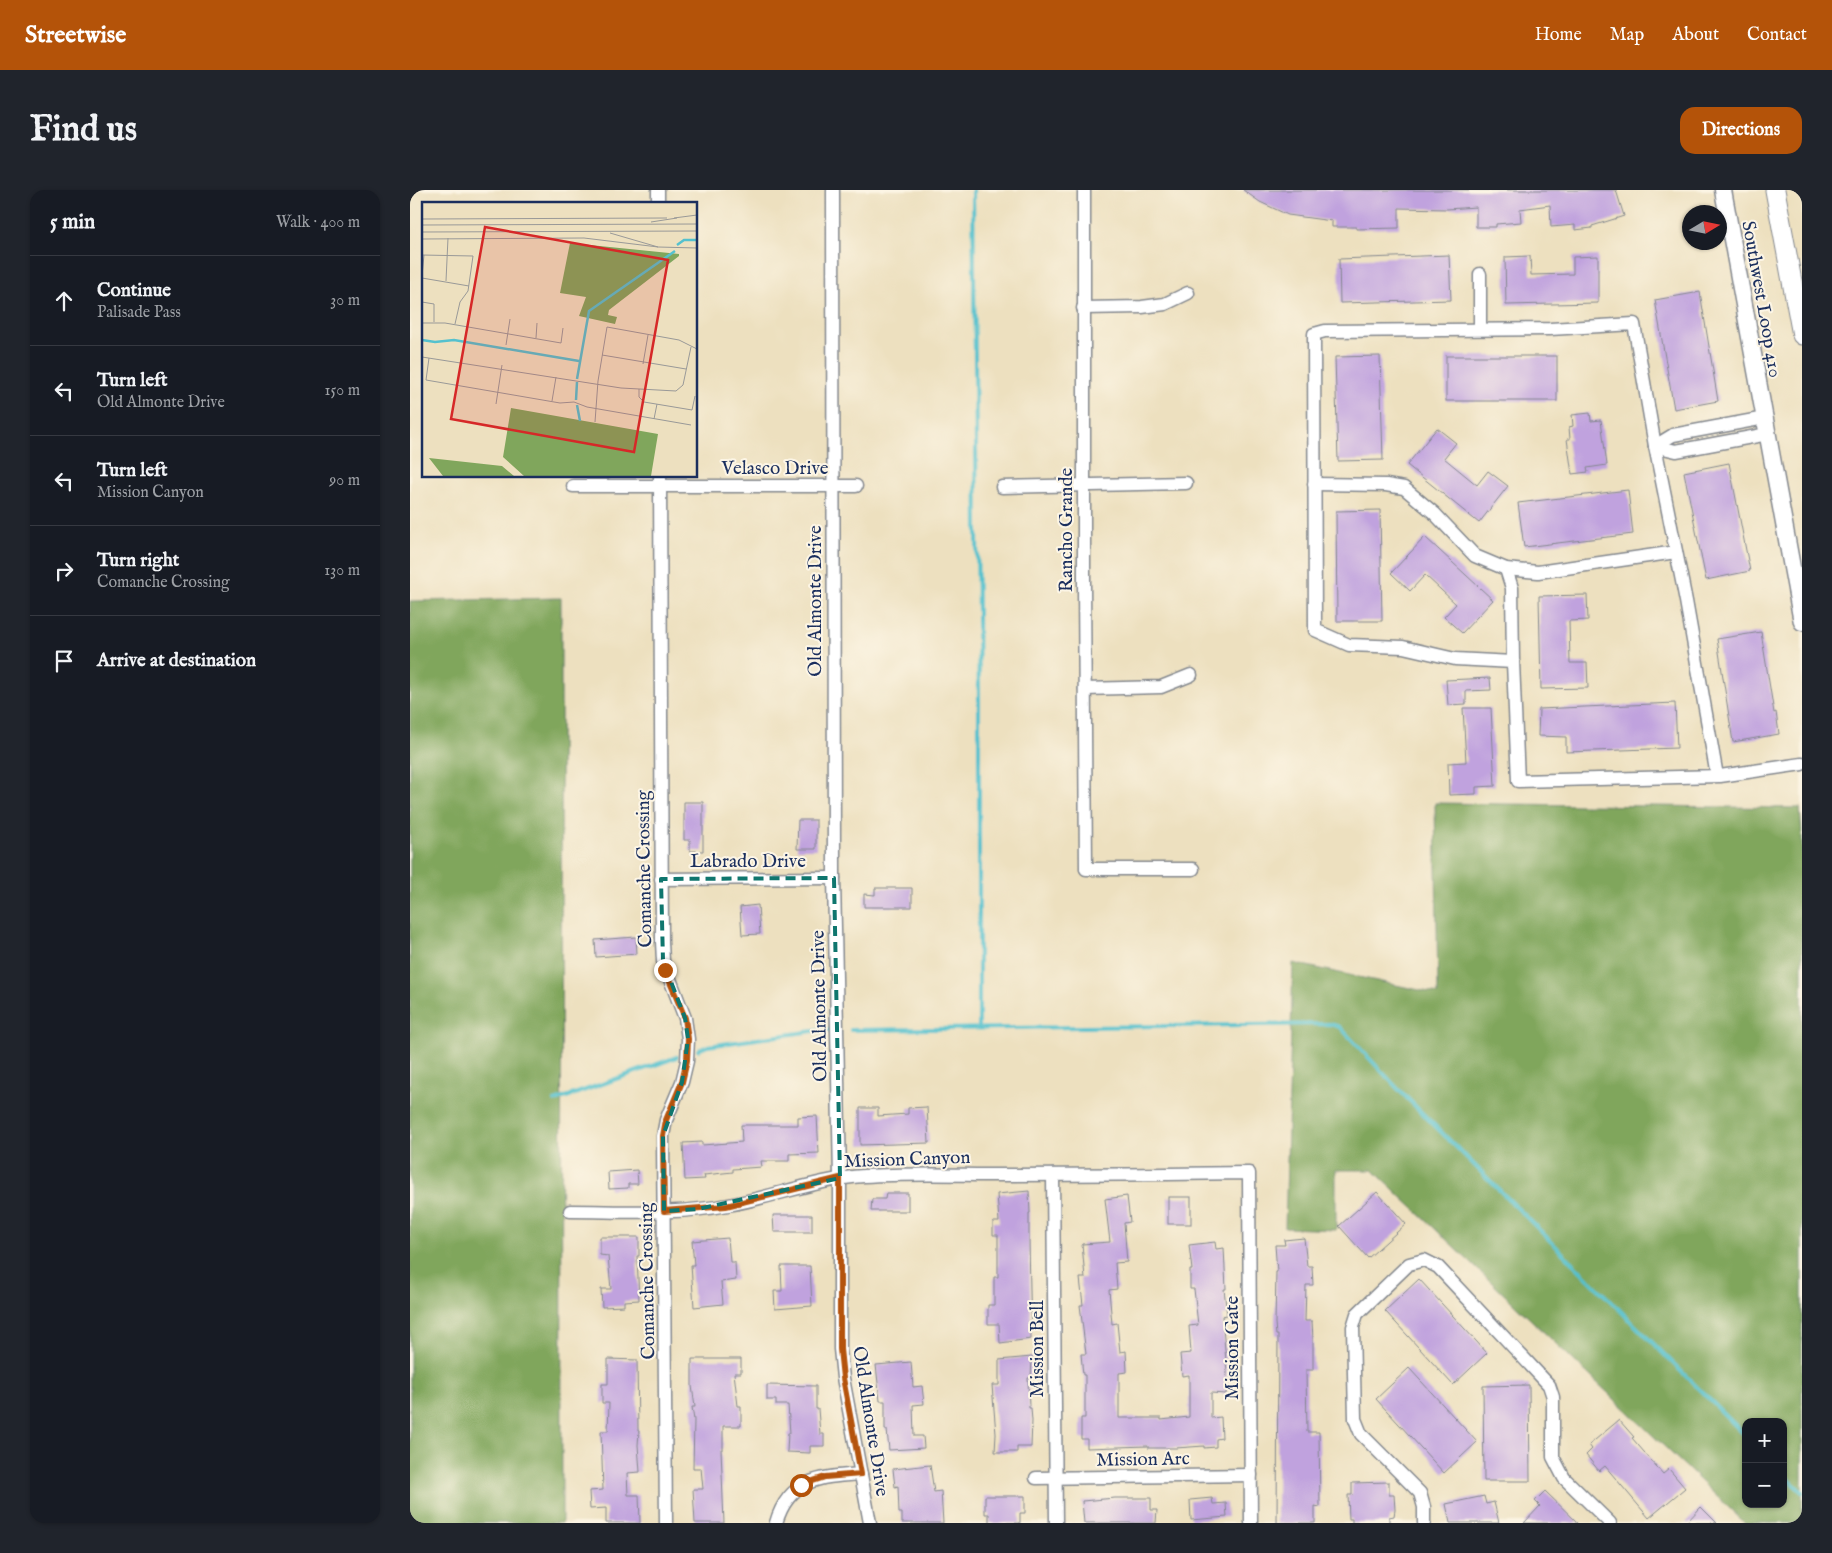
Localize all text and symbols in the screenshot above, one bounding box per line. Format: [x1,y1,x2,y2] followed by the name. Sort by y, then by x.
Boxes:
[25,20,126,51] text: Streetwise
[1535,24,1582,47] text: Home
[1610,24,1644,47] text: Map
[1672,24,1719,47] text: About
[1747,24,1807,47] text: Contact
[1680,107,1802,154] button: Directions
[30,108,137,153] text: Find us
[422,202,698,478] inset map
[1682,205,1727,250] north arrow
[50,209,95,236] text: 5 min
[276,213,360,233] text: Walk · 400 m
[1735,219,1787,380] street label: Southwest Loop 410
[97,279,171,303] text: Continue
[50,287,78,315] icon: ahead
[330,291,360,311] text: 30 m
[97,303,181,323] text: Palisade Pass
[97,369,168,393] text: Turn left
[50,377,78,405] icon: left
[325,381,360,401] text: 150 m
[97,393,225,413] text: Old Almonte Drive
[720,457,829,481] street label: Velasco Drive
[97,459,168,483] text: Turn left
[50,467,78,495] icon: left
[1055,467,1079,592] street label: Rancho Grande
[329,471,360,491] text: 90 m
[97,483,204,503] text: Mission Canyon
[804,525,828,677] street label: Old Almonte Drive
[97,549,179,573] text: Turn right
[50,557,78,585] icon: right
[324,561,360,581] text: 130 m
[97,573,230,593] text: Comanche Crossing
[50,647,78,675] icon: arrive
[97,649,256,673] text: Arrive at destination
[632,789,658,948] street label: Comanche Crossing
[690,850,806,874] street label: Labrado Drive
[807,930,833,1082] street label: Old Almonte Drive
[654,959,677,982] route end
[843,1146,971,1174] street label: Mission Canyon
[635,1201,661,1360] street label: Comanche Crossing
[1221,1296,1245,1400] street label: Mission Gate
[1026,1299,1050,1398] street label: Mission Bell
[846,1345,894,1498] street label: Old Almonte Drive
[1742,1418,1787,1508] map controls
[1742,1418,1787,1463] button: +
[1096,1447,1190,1473] street label: Mission Arc
[1742,1463,1787,1508] button: −
[790,1474,813,1497] route start

